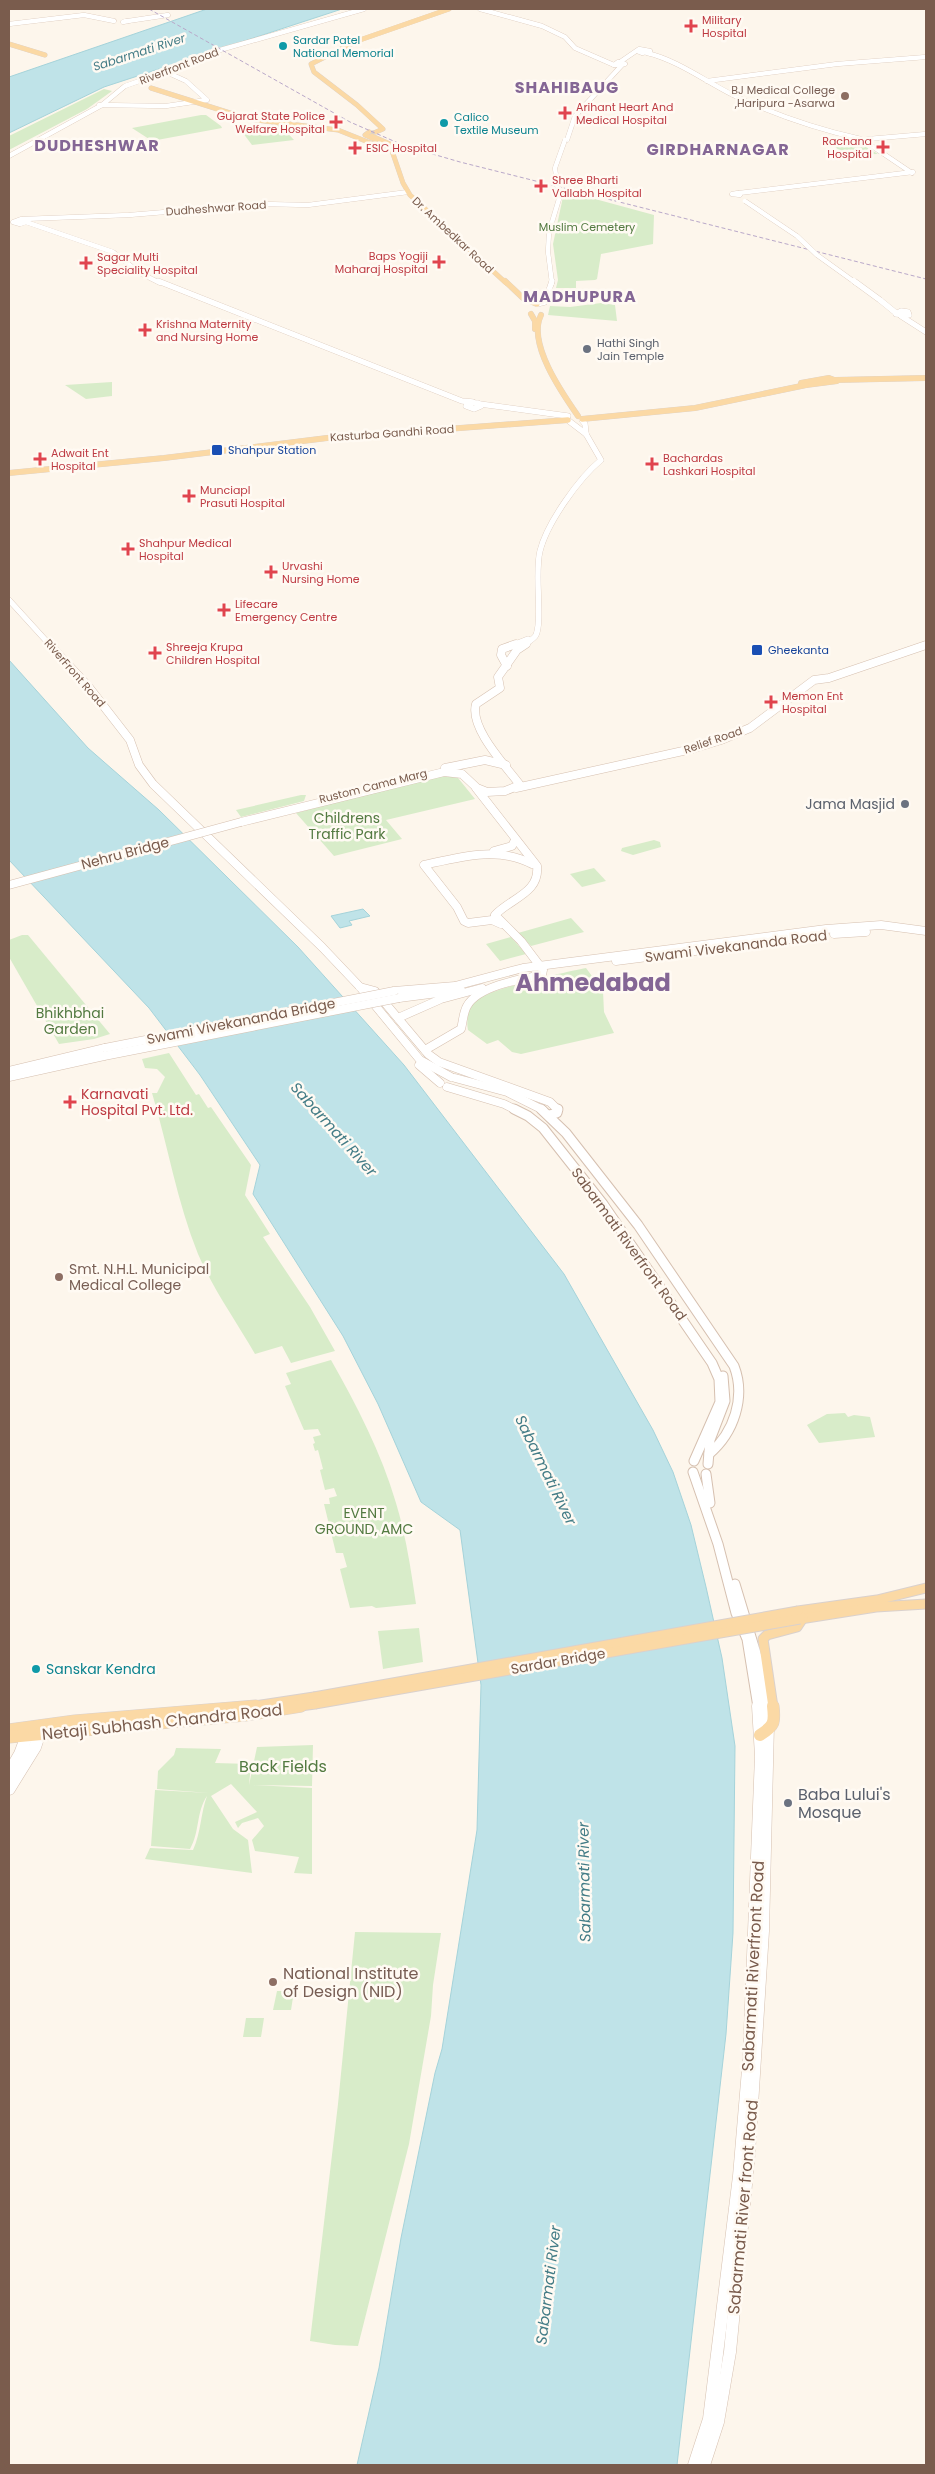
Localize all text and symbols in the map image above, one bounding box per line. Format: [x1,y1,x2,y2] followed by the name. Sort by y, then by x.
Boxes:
[702,12,747,41] place label: Military Hospital
[684,19,698,33] marker: Military Hospital
[91,29,188,75] water label: Sabarmati River
[293,32,394,61] place label: Sardar Patel National Memorial
[277,40,289,52] marker: Sardar Patel National Memorial
[137,44,221,88] street label: Riverfront Road
[515,76,619,99] district label: SHAHIBAUG
[731,82,835,111] place label: BJ Medical College ,Haripura -Asarwa
[839,90,851,102] marker: BJ Medical College ,Haripura -Asarwa
[576,99,673,128] place label: Arihant Heart And Medical Hospital
[558,106,572,120] marker: Arihant Heart And Medical Hospital
[217,108,325,137] place label: Gujarat State Police Welfare Hospital
[454,109,539,138] place label: Calico Textile Museum
[329,115,343,129] marker: Gujarat State Police Welfare Hospital
[438,117,450,129] marker: Calico Textile Museum
[822,133,872,162] place label: Rachana Hospital
[34,134,160,157] district label: DUDHESHWAR
[646,138,790,161] district label: GIRDHARNAGAR
[366,140,437,156] place label: ESIC Hospital
[876,140,890,154] marker: Rachana Hospital
[348,141,362,155] marker: ESIC Hospital
[552,172,642,201] place label: Shree Bharti Vallabh Hospital
[534,179,548,193] marker: Shree Bharti Vallabh Hospital
[409,193,497,277] street label: Dr. Ambedkar Road
[165,196,267,220] street label: Dudheshwar Road
[539,219,636,235] park label: Muslim Cemetery
[335,248,428,277] place label: Baps Yogiji Maharaj Hospital
[97,249,198,278] place label: Sagar Multi Speciality Hospital
[432,255,446,269] marker: Baps Yogiji Maharaj Hospital
[79,256,93,270] marker: Sagar Multi Speciality Hospital
[523,285,637,308] district label: MADHUPURA
[156,316,259,345] place label: Krishna Maternity and Nursing Home
[138,323,152,337] marker: Krishna Maternity and Nursing Home
[597,335,664,364] place label: Hathi Singh Jain Temple
[581,343,593,355] marker: Hathi Singh Jain Temple
[329,421,455,445] street label: Kasturba Gandhi Road
[228,442,316,458] place label: Shahpur Station
[210,443,224,457] marker: Shahpur Station
[51,445,109,474] place label: Adwait Ent Hospital
[663,450,756,479] place label: Bachardas Lashkari Hospital
[33,452,47,466] marker: Adwait Ent Hospital
[645,457,659,471] marker: Bachardas Lashkari Hospital
[200,482,285,511] place label: Munciapl Prasuti Hospital
[182,489,196,503] marker: Munciapl Prasuti Hospital
[139,535,232,564] place label: Shahpur Medical Hospital
[121,542,135,556] marker: Shahpur Medical Hospital
[282,558,360,587] place label: Urvashi Nursing Home
[264,565,278,579] marker: Urvashi Nursing Home
[235,596,337,625] place label: Lifecare Emergency Centre
[217,603,231,617] marker: Lifecare Emergency Centre
[41,635,109,711] street label: RiverFront Road
[166,639,260,668] place label: Shreeja Krupa Children Hospital
[768,642,829,658] place label: Gheekanta
[750,643,764,657] marker: Gheekanta
[148,646,162,660] marker: Shreeja Krupa Children Hospital
[782,688,843,717] place label: Memon Ent Hospital
[764,695,778,709] marker: Memon Ent Hospital
[682,723,744,757] street label: Relief Road
[317,765,429,807] street label: Rustom Cama Marg
[805,794,895,814] place label: Jama Masjid
[899,798,911,810] marker: Jama Masjid
[308,808,386,844] park label: Childrens Traffic Park
[79,832,171,874] street label: Nehru Bridge
[644,925,828,967] street label: Swami Vivekananda Road
[515,966,671,999] district label: Ahmedabad
[145,993,337,1049] street label: Swami Vivekananda Bridge
[36,1003,104,1039] park label: Bhikhbhai Garden
[286,1077,382,1181] water label: Sabarmati River
[81,1084,193,1120] place label: Karnavati Hospital Pvt. Ltd.
[63,1095,77,1109] marker: Karnavati Hospital Pvt. Ltd.
[567,1163,691,1325] street label: Sabarmati Riverfront Road
[69,1259,209,1295] place label: Smt. N.H.L. Municipal Medical College
[53,1271,65,1283] marker: Smt. N.H.L. Municipal Medical College
[510,1411,582,1529] water label: Sabarmati River
[315,1503,413,1539] park label: EVENT GROUND, AMC
[509,1643,607,1679] street label: Sardar Bridge
[46,1659,156,1679] place label: Sanskar Kendra
[30,1663,42,1675] marker: Sanskar Kendra
[41,1698,283,1746] street label: Netaji Subhash Chandra Road
[239,1755,327,1778] park label: Back Fields
[798,1783,891,1824] place label: Baba Lului's Mosque
[782,1797,794,1809] marker: Baba Lului's Mosque
[572,1821,596,1942] water label: Sabarmati River
[736,1860,770,2072] street label: Sabarmati Riverfront Road
[283,1962,419,2003] place label: National Institute of Design (NID)
[267,1976,279,1988] marker: National Institute of Design (NID)
[722,2099,764,2315] street label: Sabarmati River front Road
[530,2224,566,2346] water label: Sabarmati River

